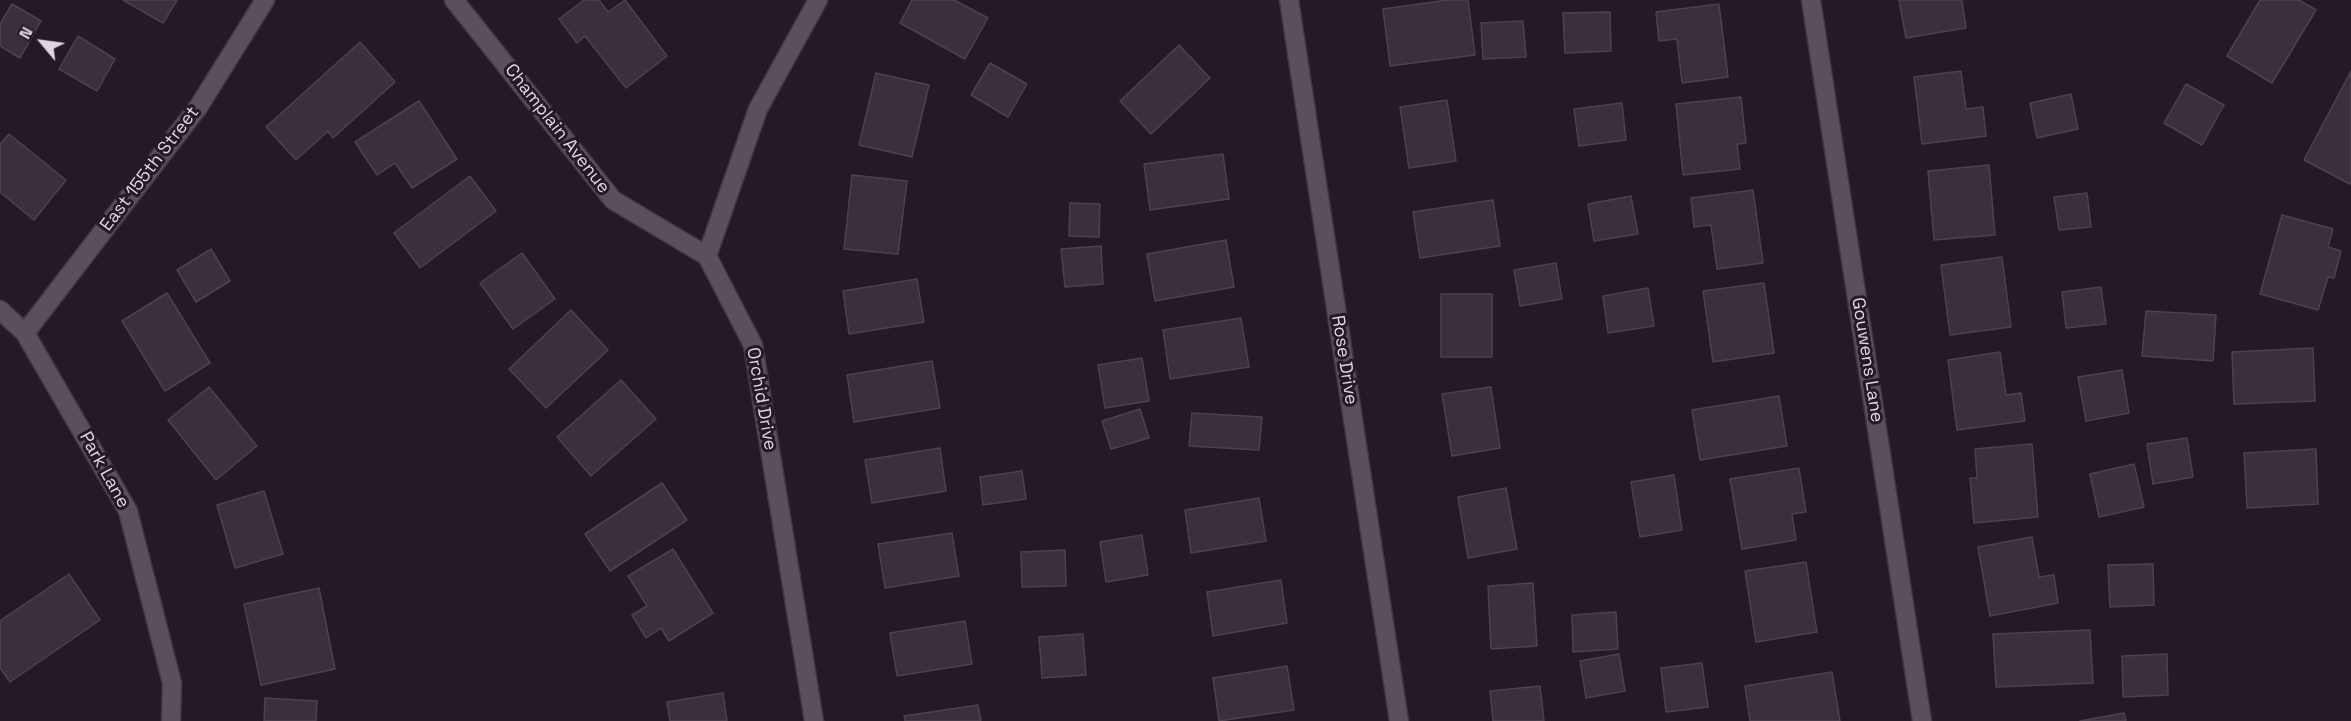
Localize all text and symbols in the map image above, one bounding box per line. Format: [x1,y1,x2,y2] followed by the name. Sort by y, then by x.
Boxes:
[12,12,72,72] north arrow
[14,23,38,43] text: N
[500,60,614,198] street label: Champlain Avenue
[96,102,204,236] street label: East 155th Street
[1846,296,1888,424] street label: Gouwens Lane
[1326,314,1362,406] street label: Rose Drive
[741,346,781,452] street label: Orchid Drive
[74,428,134,512] street label: Park Lane

